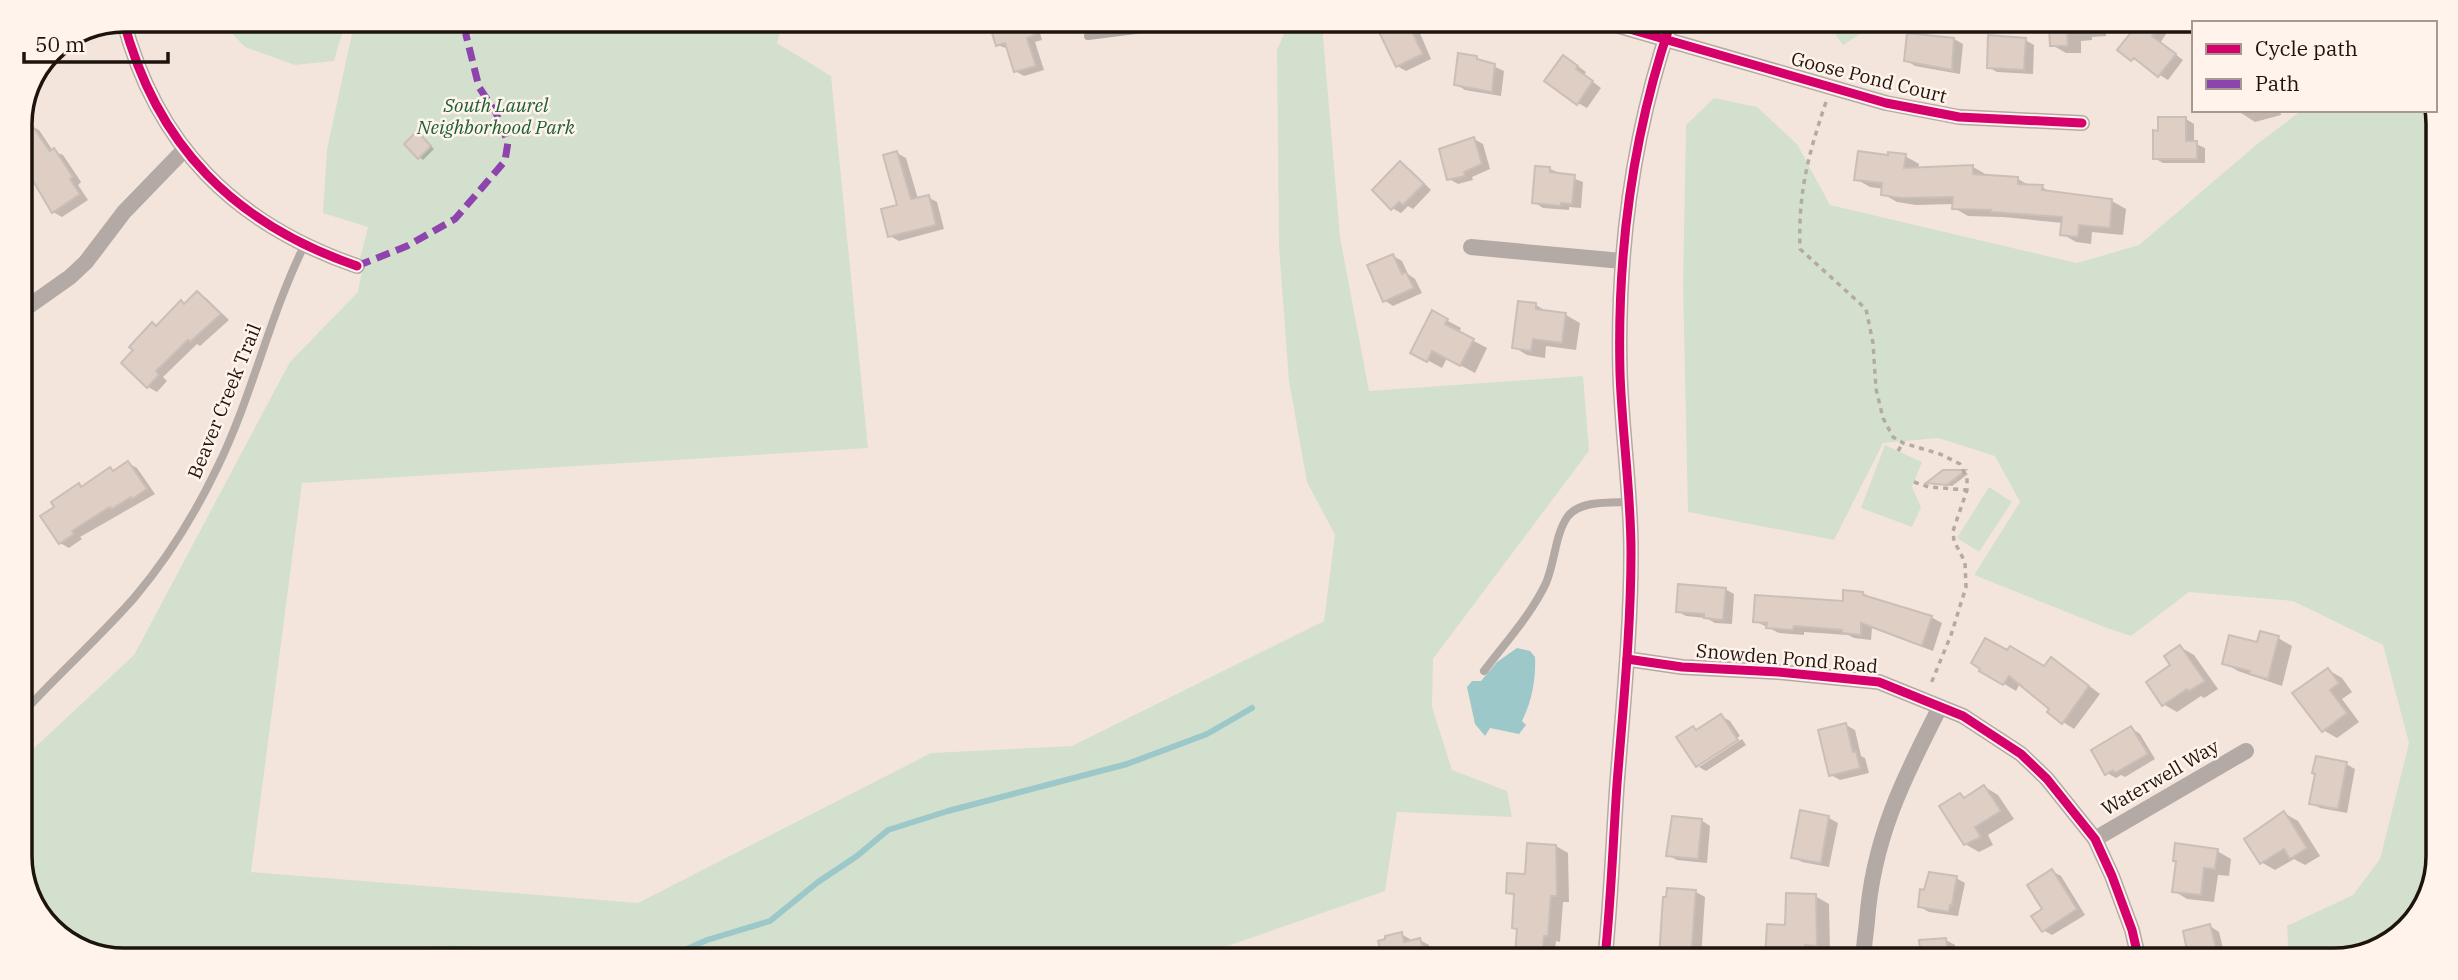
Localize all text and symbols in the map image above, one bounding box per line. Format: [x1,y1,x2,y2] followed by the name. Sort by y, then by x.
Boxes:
[24,21,168,65] scale bar
[2192,21,2437,112] legend
[35,30,85,58] text: 50 m
[2255,34,2358,62] text: Cycle path
[1789,46,1950,108] street label: Goose Pond Court
[2255,69,2300,97] text: Path
[416,93,576,139] park label: South Laurel Neighborhood Park
[182,320,266,482] street label: Beaver Creek Trail
[1695,638,1879,678] street label: Snowden Pond Road
[2097,733,2224,820] street label: Waterwell Way

